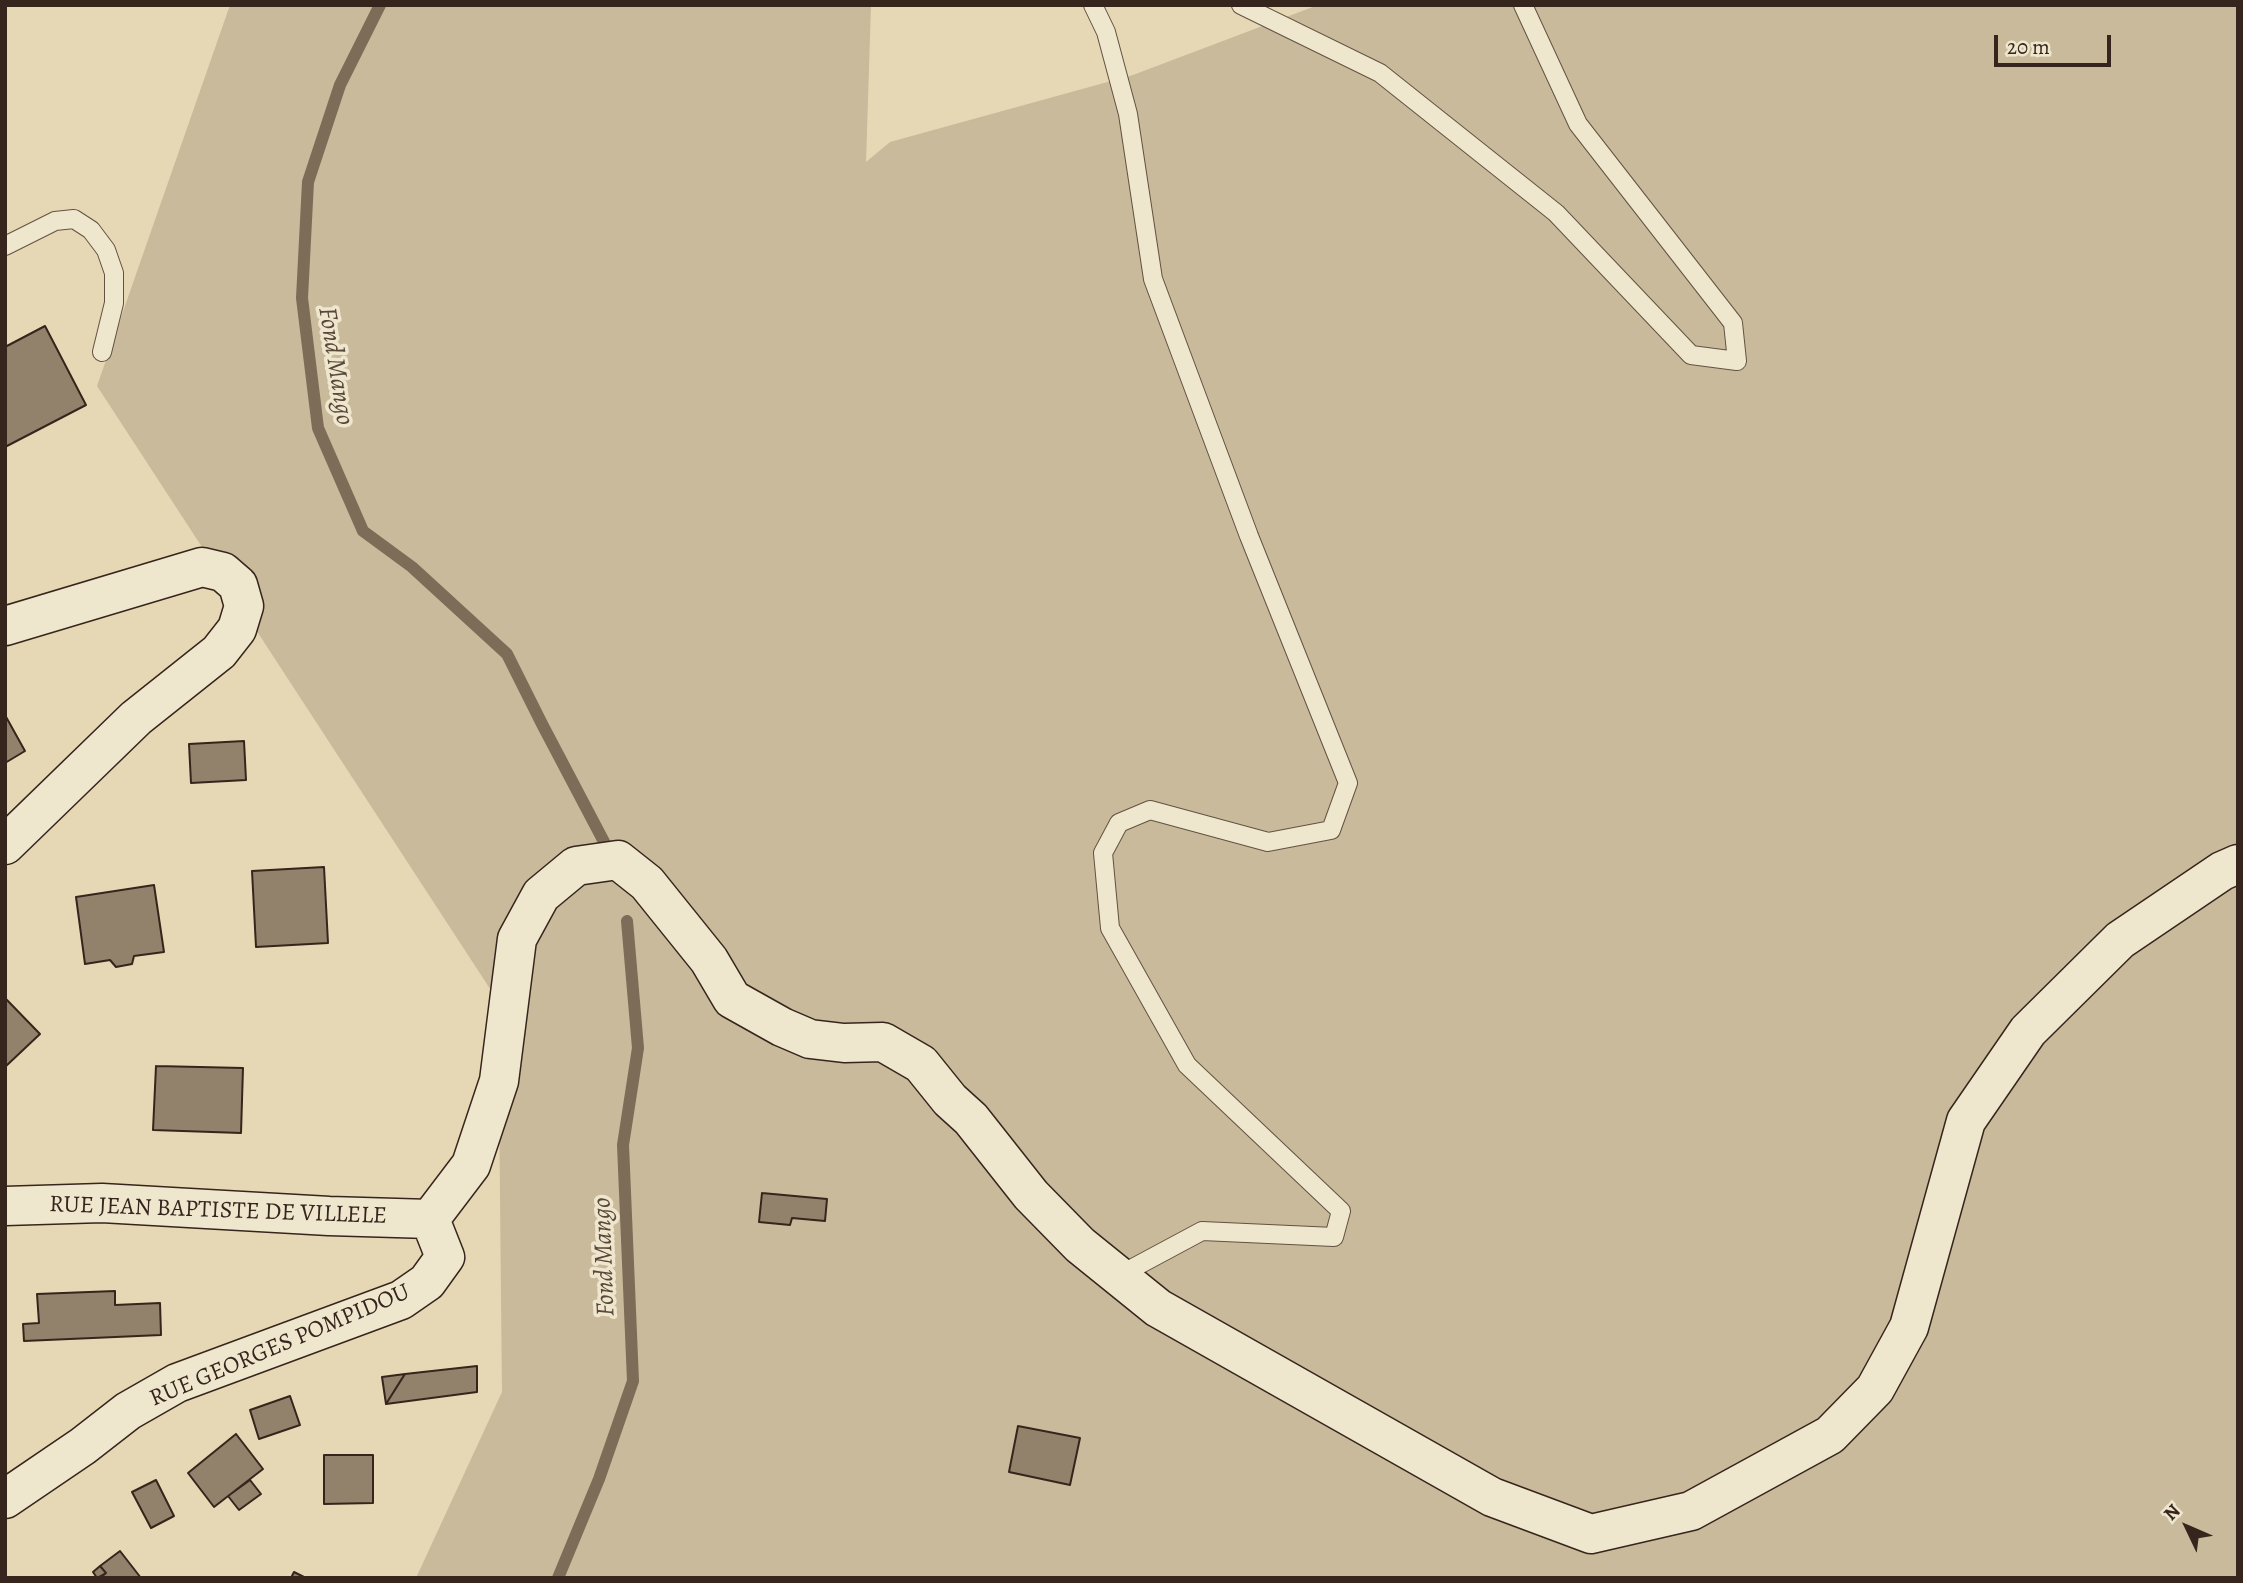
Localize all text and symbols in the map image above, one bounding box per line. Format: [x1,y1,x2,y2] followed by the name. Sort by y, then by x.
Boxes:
[1998,21,2115,65] scale bar
[2007,33,2050,61] text: 20 m
[310,305,360,427] water label: Fond Mango
[49,1191,387,1231] street label: RUE JEAN BAPTISTE DE VILLELE
[587,1197,623,1317] water label: Fond Mango
[146,1278,414,1414] street label: RUE GEORGES POMPIDOU
[2152,1492,2222,1562] north arrow
[2158,1498,2186,1526] text: N

